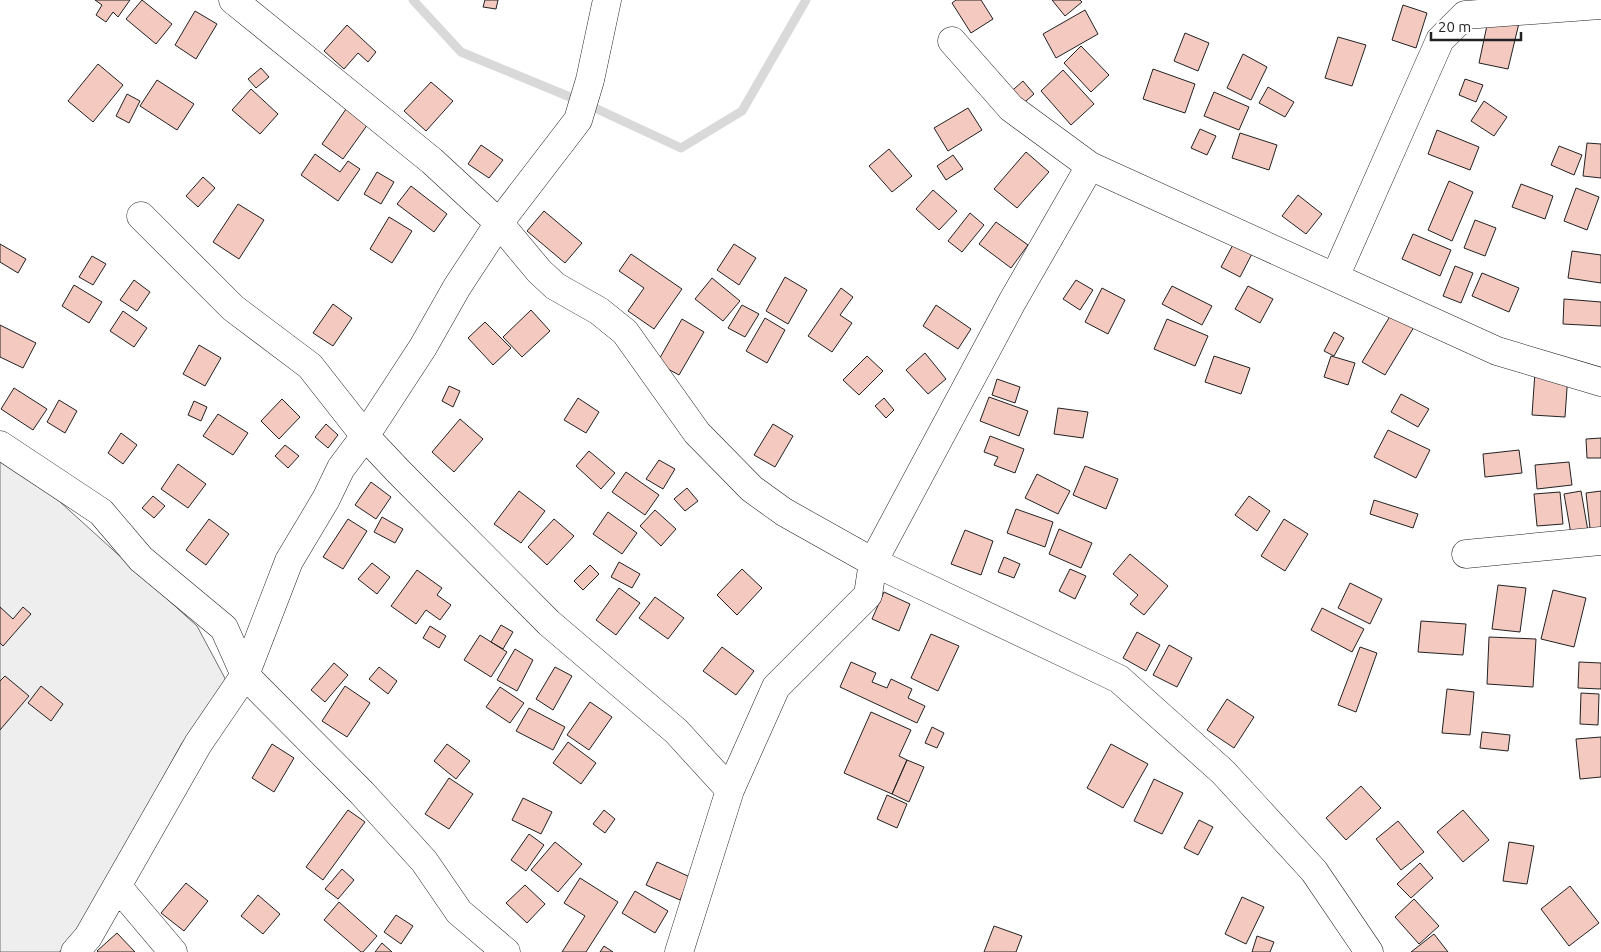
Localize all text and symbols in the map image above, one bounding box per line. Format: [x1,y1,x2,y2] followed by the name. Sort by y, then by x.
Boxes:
[1431,10,1521,42] scale bar
[1438,18,1471,35] text: 20 m

